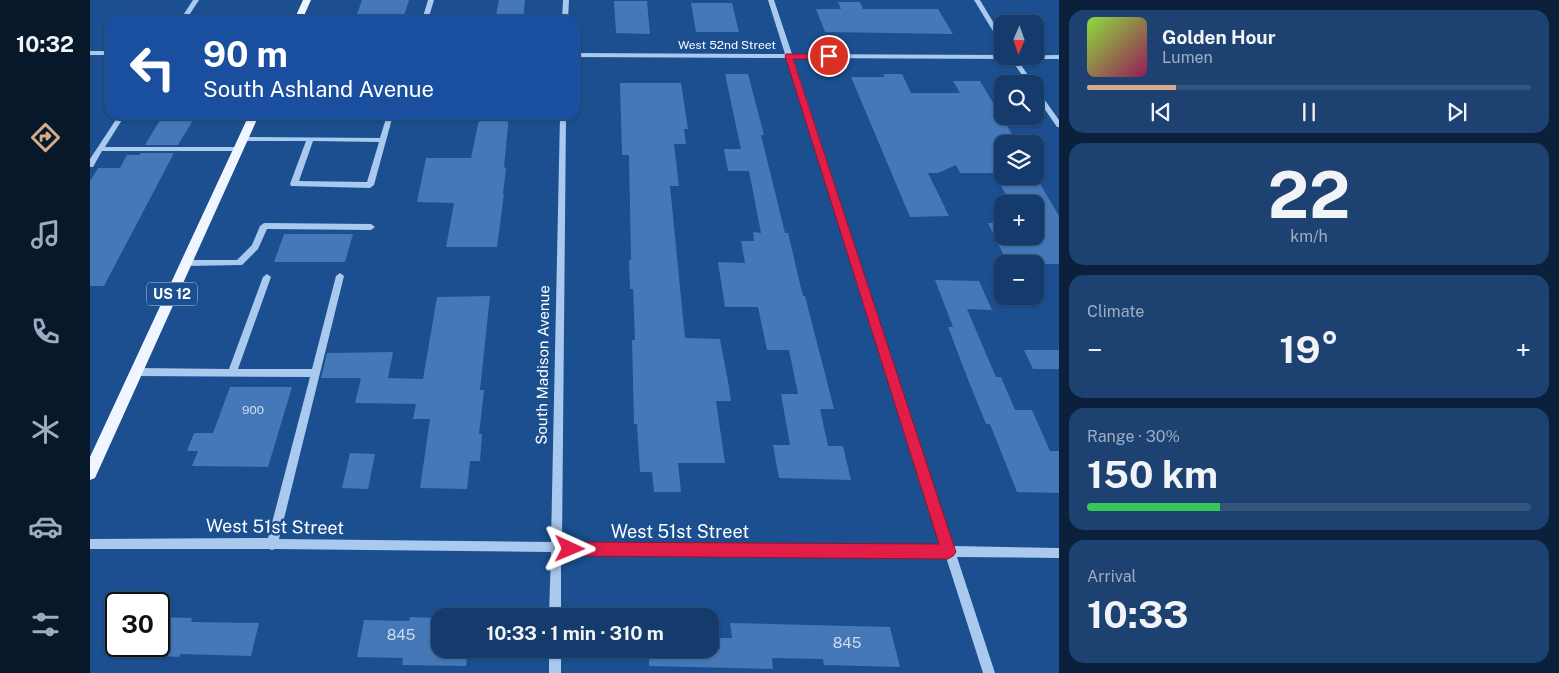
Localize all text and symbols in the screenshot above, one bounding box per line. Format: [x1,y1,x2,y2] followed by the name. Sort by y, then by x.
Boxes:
[994,15,1044,65] north arrow
[994,15,1044,305] map controls
[1162,26,1276,48] text: Golden Hour
[16,31,74,57] text: 10:32
[203,34,288,75] text: 90 m
[120,35,185,100] icon: left
[808,35,850,77] pin
[678,38,776,52] street label: West 52nd Street
[815,42,843,70] icon: arrive
[1162,48,1213,67] text: Lumen
[994,75,1044,125] button: search
[203,76,434,102] text: South Ashland Avenue
[1147,98,1175,126] icon: previous
[1295,98,1323,126] icon: pause
[1443,98,1471,126] icon: next
[28,120,63,155] icon: directions
[994,135,1044,185] button: layers
[1268,156,1350,233] text: 22
[994,195,1044,245] button: +
[28,217,63,252] icon: music
[1290,227,1328,246] text: km/h
[994,255,1044,305] button: −
[147,282,197,306] road number: US 12
[533,285,552,445] street label: South Madison Avenue
[1087,302,1144,321] text: Climate
[28,314,63,349] icon: phone
[1279,327,1339,372] text: 19°
[1087,333,1103,366] text: −
[1515,333,1531,366] text: +
[242,403,264,417] house number: 900
[28,412,63,447] icon: climate
[1087,427,1180,446] text: Range · 30%
[1087,452,1218,497] text: 150 km
[28,509,63,544] icon: car
[206,515,344,538] street label: West 51st Street
[611,521,749,542] street label: West 51st Street
[543,522,595,574] position arrow
[1087,567,1136,586] text: Arrival
[105,592,170,657] speed limit sign: 30
[1087,592,1188,637] text: 10:33
[28,607,63,642] icon: filters
[486,622,664,644] text: 10:33 · 1 min · 310 m
[387,626,415,643] house number: 845
[833,634,861,651] house number: 845

